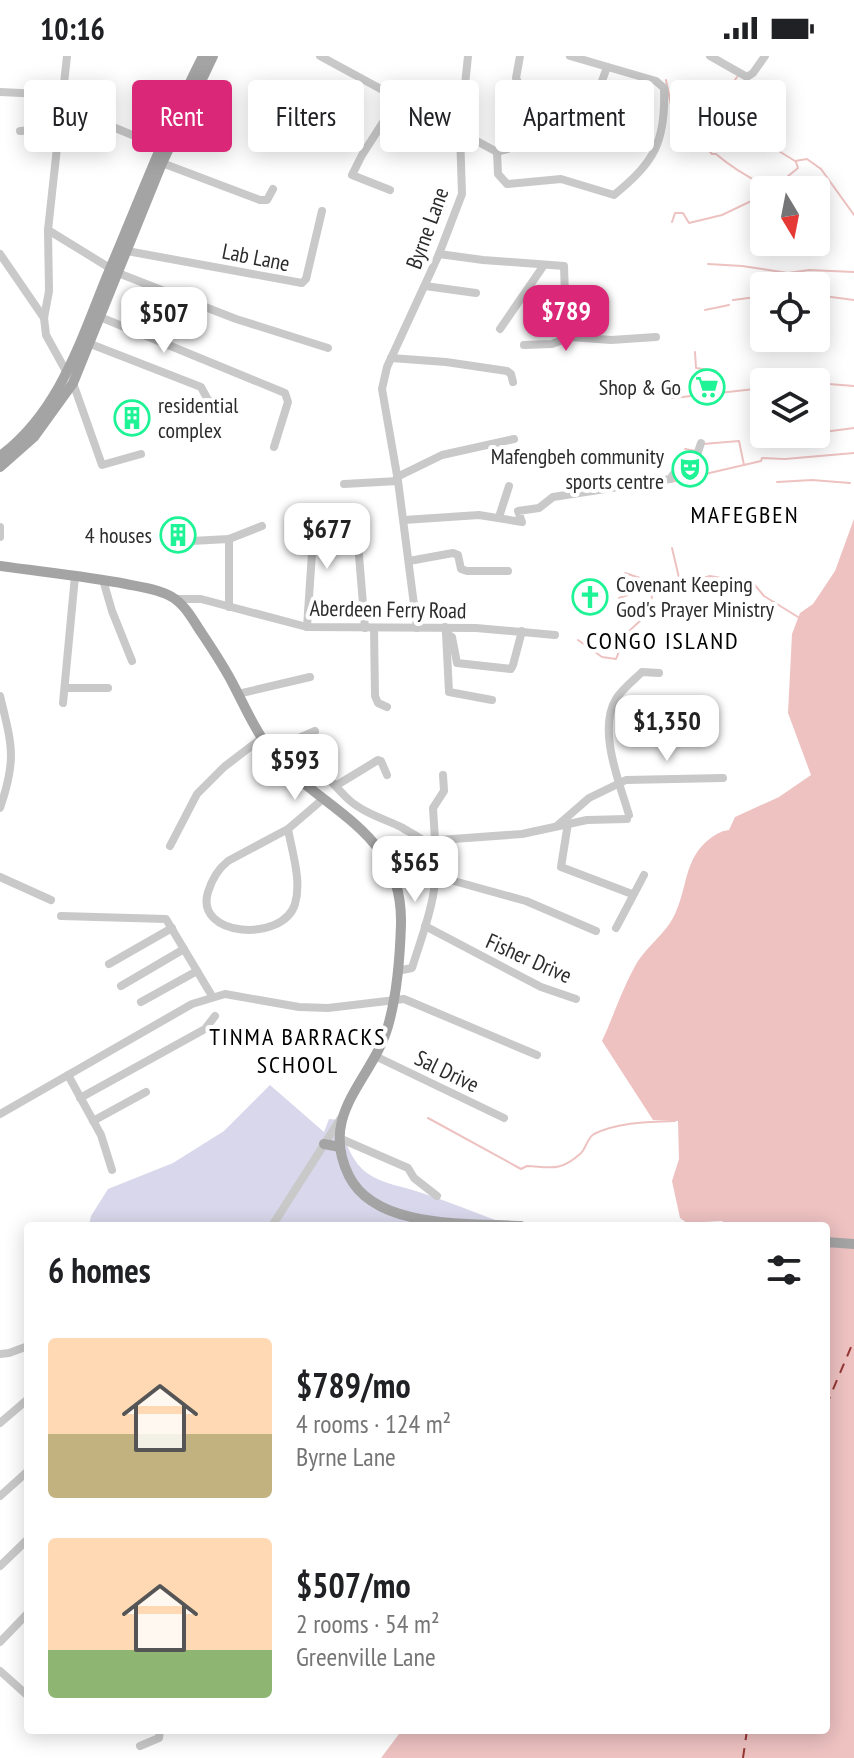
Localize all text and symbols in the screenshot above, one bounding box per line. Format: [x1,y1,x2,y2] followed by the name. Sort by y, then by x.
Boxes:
[40,9,105,48] text: 10:16
[24,80,116,152] chip: Buy
[132,80,232,152] chip: Rent
[248,80,364,152] chip: Filters
[380,80,479,152] chip: New
[495,80,654,152] chip: Apartment
[670,80,786,152] chip: House
[750,176,830,256] north arrow
[750,176,830,448] map controls
[399,184,455,272] street label: Byrne Lane
[220,237,292,277] street label: Lab Lane
[750,272,830,352] button: locate
[519,285,613,353] pin: $789
[117,287,211,355] pin: $507
[541,294,591,327] text: $789
[139,296,189,329] text: $507
[688,368,726,406] supermarket icon: Shop & Go
[750,368,830,448] button: layers
[599,373,681,401] place label: Shop & Go
[158,391,239,444] place label: residential complex
[113,399,151,437] building icon: residential complex
[491,442,665,495] place label: Mafengbeh community sports centre
[671,450,709,488] theatre icon: Mafengbeh community sports centre
[690,499,800,530] district label: MAFEGBEN
[280,503,374,571] pin: $677
[302,512,352,545] text: $677
[159,516,197,554] building icon: 4 houses
[85,521,152,549] place label: 4 houses
[616,570,775,623] place label: Covenant Keeping God's Prayer Ministry
[571,578,609,616] church icon: Covenant Keeping God's Prayer Ministry
[309,594,467,624] street label: Aberdeen Ferry Road
[586,625,740,656] district label: CONGO ISLAND
[602,695,732,763] pin: $1,350
[633,704,701,737] text: $1,350
[248,734,342,802] pin: $593
[270,743,320,776] text: $593
[368,836,462,904] pin: $565
[390,845,440,878] text: $565
[482,927,576,989] street label: Fisher Drive
[209,1021,387,1080] district label: TINMA BARRACKS SCHOOL
[410,1044,484,1098] street label: Sal Drive
[48,1248,151,1292] text: 6 homes
[762,1248,806,1292] icon: filters
[296,1363,411,1407] text: $789/mo
[112,1370,208,1466] icon: home
[296,1407,451,1440] text: 4 rooms · 124 m²
[296,1440,396,1473] text: Byrne Lane
[296,1563,411,1607] text: $507/mo
[112,1570,208,1666] icon: home
[296,1607,440,1640] text: 2 rooms · 54 m²
[296,1640,436,1673] text: Greenville Lane

